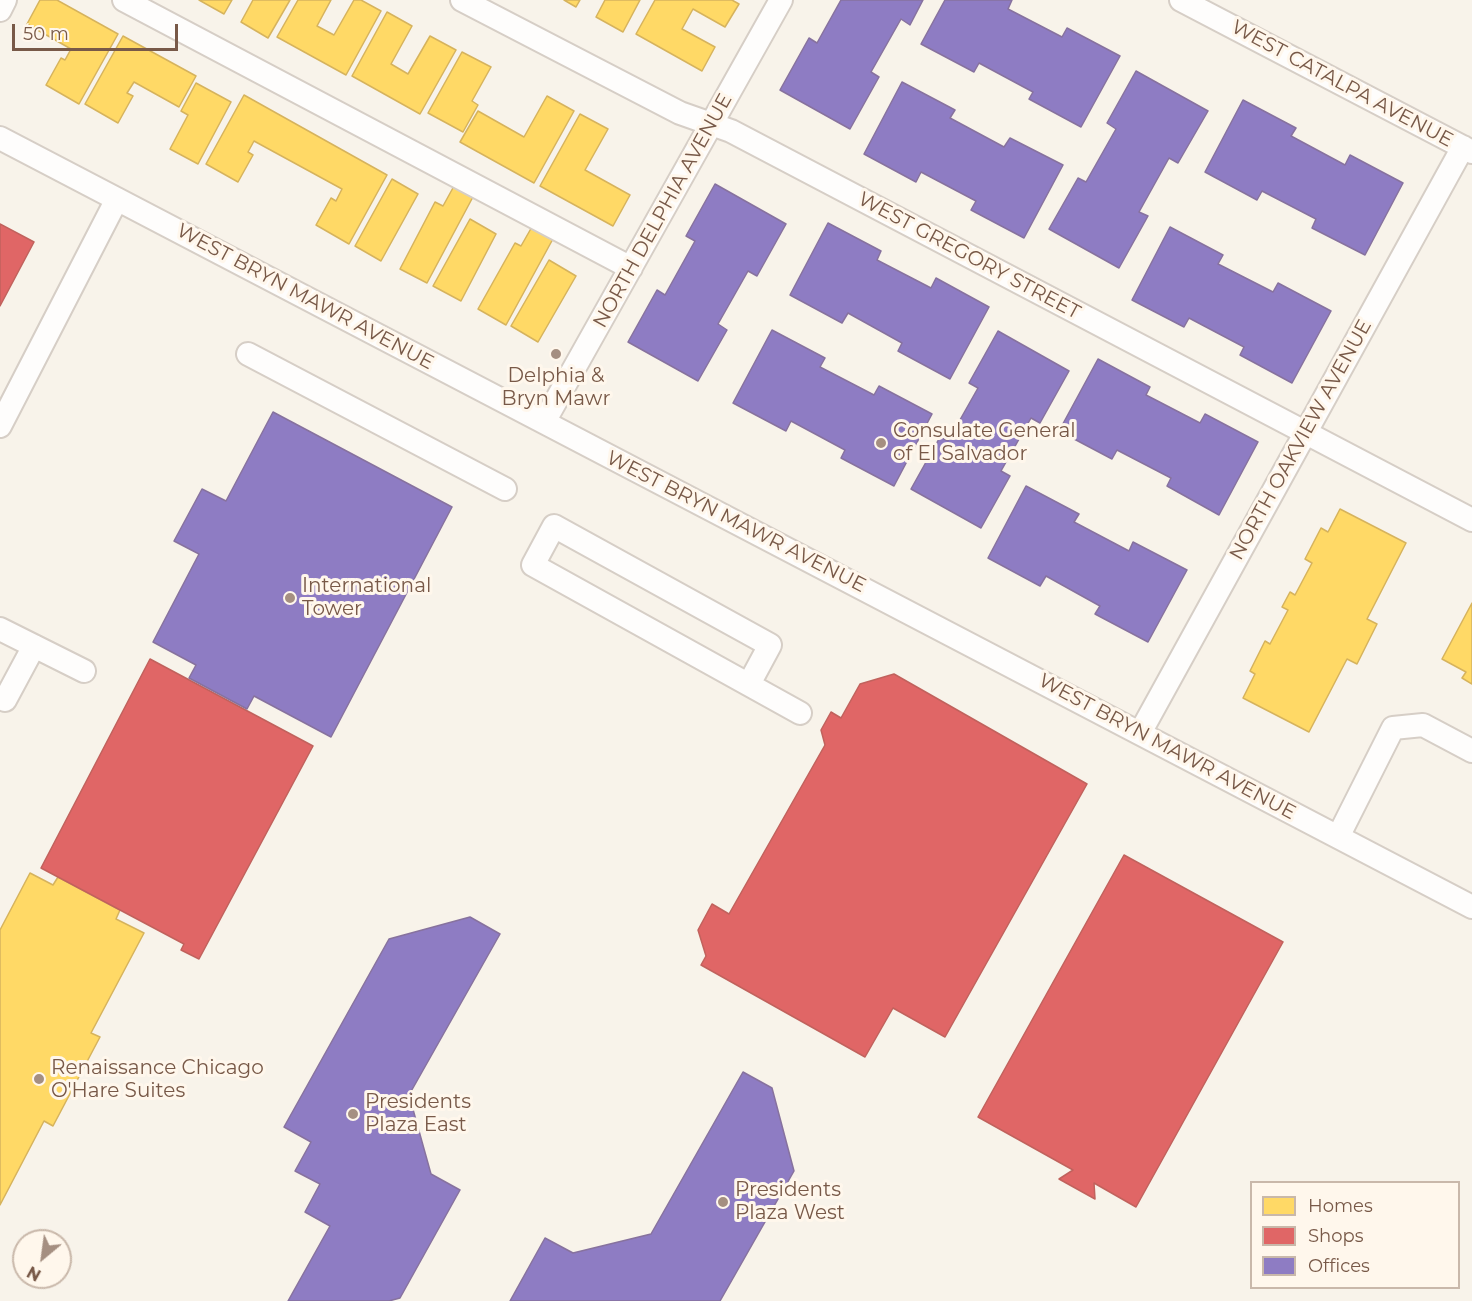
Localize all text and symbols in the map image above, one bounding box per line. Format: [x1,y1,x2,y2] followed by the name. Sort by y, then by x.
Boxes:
[15,12,182,50] scale bar
[1227,15,1457,153] street label: WEST CATALPA AVENUE
[23,23,69,45] text: 50 m
[588,90,738,332] street label: NORTH DELPHIA AVENUE
[854,187,1084,325] street label: WEST GREGORY STREET
[172,219,438,375] street label: WEST BRYN MAWR AVENUE
[1225,316,1377,564] street label: NORTH OAKVIEW AVENUE
[549,347,563,361] marker: Delphia & Bryn Mawr
[502,364,610,411] place label: Delphia & Bryn Mawr
[893,419,1076,466] place label: Consulate General of El Salvador
[874,436,888,450] marker: Consulate General of El Salvador
[602,446,870,598] street label: WEST BRYN MAWR AVENUE
[302,574,431,621] place label: International Tower
[283,591,297,605] marker: International Tower
[1034,669,1300,825] street label: WEST BRYN MAWR AVENUE
[51,1056,264,1103] place label: Renaissance Chicago O'Hare Suites
[32,1072,46,1086] marker: Renaissance Chicago O'Hare Suites
[365,1090,471,1137] place label: Presidents Plaza East
[346,1107,360,1121] marker: Presidents Plaza East
[735,1178,845,1225] place label: Presidents Plaza West
[1250,1181,1460,1289] legend
[716,1195,730,1209] marker: Presidents Plaza West
[1308,1195,1373,1217] text: Homes
[1308,1225,1364,1247] text: Shops
[12,1229,72,1289] north arrow
[1308,1255,1370,1277] text: Offices
[24,1262,44,1285] text: N

